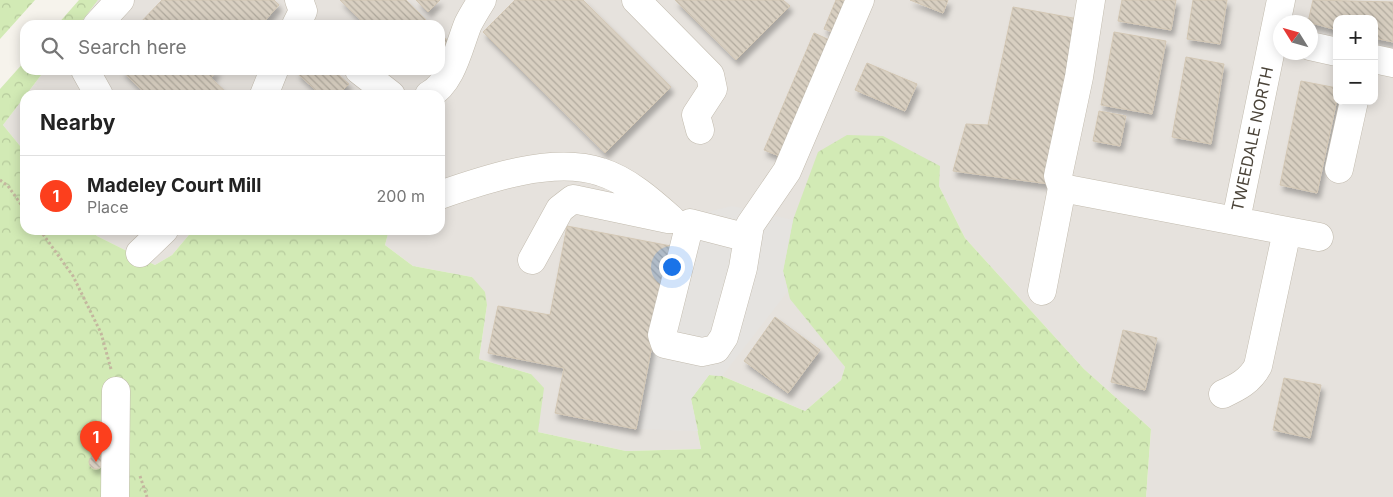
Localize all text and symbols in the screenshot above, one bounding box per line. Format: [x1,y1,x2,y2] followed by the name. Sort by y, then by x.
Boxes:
[1273,15,1318,60] north arrow
[1333,15,1378,105] map controls
[1333,15,1378,60] button: +
[20,20,445,75] search box
[38,34,66,62] icon: search
[78,36,187,59] text: Search here
[1333,60,1378,105] button: −
[1227,65,1277,213] street label: TWEEDALE NORTH
[40,110,115,135] text: Nearby
[87,174,261,197] text: Madeley Court Mill
[53,186,59,206] text: 1
[377,186,425,206] text: 200 m
[87,197,129,217] text: Place
[659,254,685,280] your location
[80,421,112,462] pin: 1

